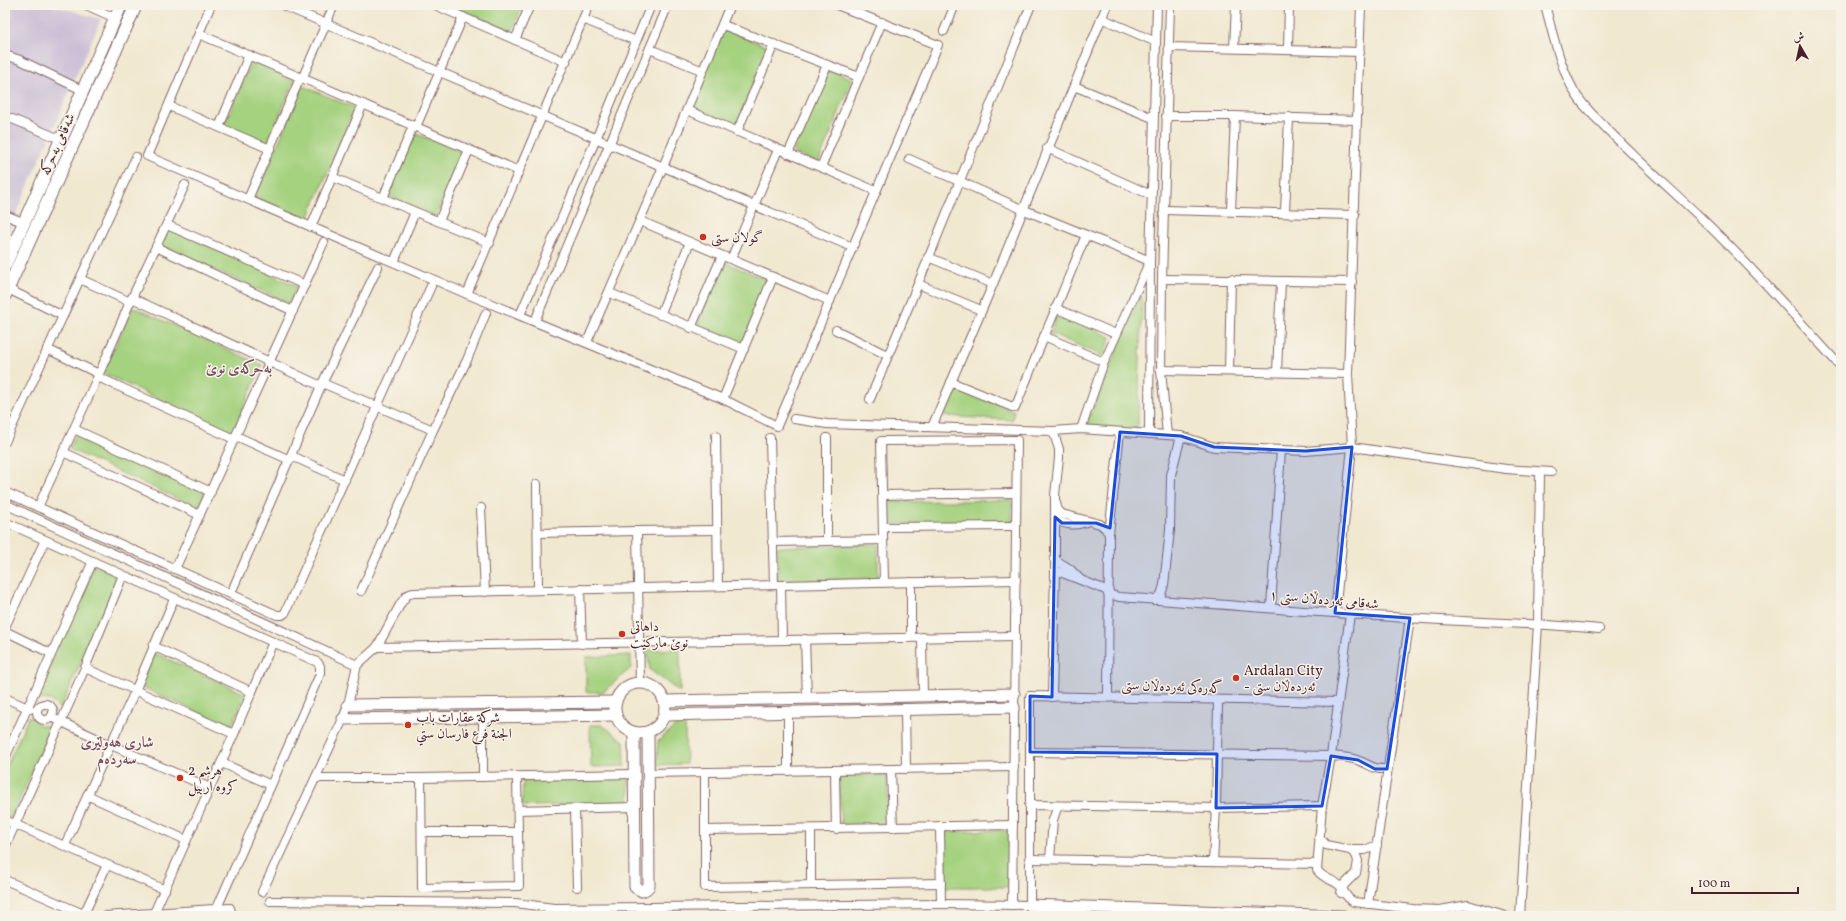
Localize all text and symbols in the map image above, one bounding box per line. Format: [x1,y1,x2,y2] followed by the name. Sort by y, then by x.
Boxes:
[1780,26,1820,66] north arrow
[1792,29,1805,46] text: ش
[36,111,80,179] street label: شەقامی بەحرکە
[711,229,763,248] place label: گولان ستی
[698,232,708,242] marker: گولان ستی
[206,359,272,380] district label: بەحرکەی نوێ
[1269,586,1379,615] street label: شەقامی ئەردەڵان ستی ١
[630,618,689,653] place label: داهاتی نوێ مارکێت
[617,629,627,639] marker: داهاتی نوێ مارکێت
[1244,662,1323,697] place label: Ardalan City - ئەردەڵان ستی
[1231,673,1241,683] marker: Ardalan City - ئەردەڵان ستی
[1121,674,1223,699] street label: گەرەکی ئەردەڵان ستی
[416,709,512,746] place label: شرکة عقارات باب الجنة فرع فارسان ستي
[403,720,413,730] marker: شرکة عقارات باب الجنة فرع فارسان ستي
[80,733,154,772] district label: شاری هه‌ولێری سه‌رده‌م
[188,762,238,797] place label: هرشم 2 كروه اربيل
[175,773,185,783] marker: هرشم 2 كروه اربيل
[1692,869,1798,895] scale bar
[1698,876,1731,892] text: 100 m

